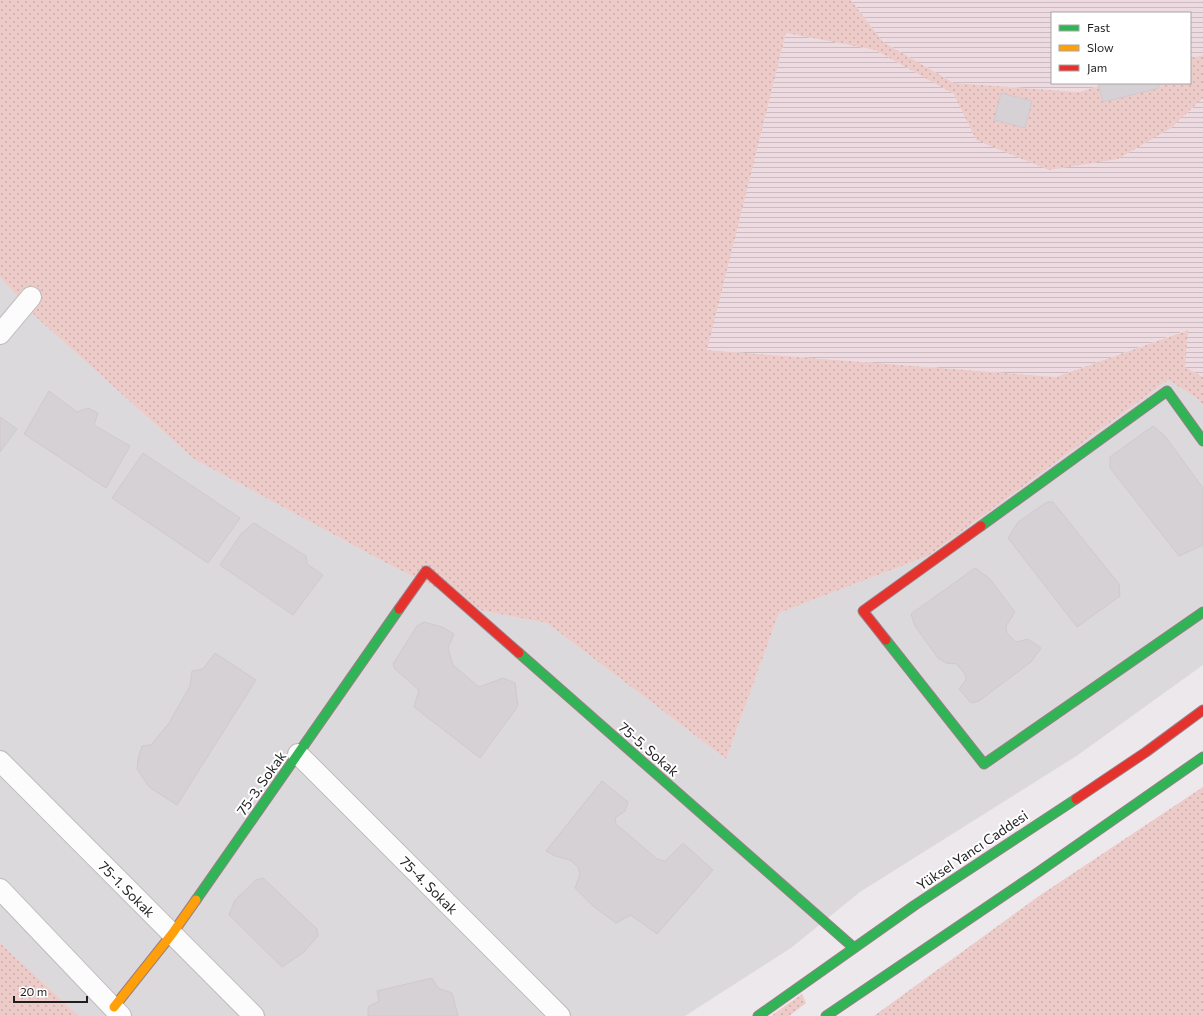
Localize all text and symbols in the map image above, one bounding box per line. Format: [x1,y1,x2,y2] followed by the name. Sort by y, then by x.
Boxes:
[1051,12,1191,84] legend
[1087,20,1110,34] text: Fast
[1087,40,1114,54] text: Slow
[1087,60,1107,75] text: Jam
[615,718,683,780] street label: 75-5. Sokak
[233,747,289,818] street label: 75-3. Sokak
[913,807,1031,893] street label: Yüksel Yancı Caddesi
[397,853,462,918] street label: 75-4. Sokak
[95,857,159,921] street label: 75-1. Sokak
[14,978,87,1004] scale bar
[20,984,47,998] text: 20 m

